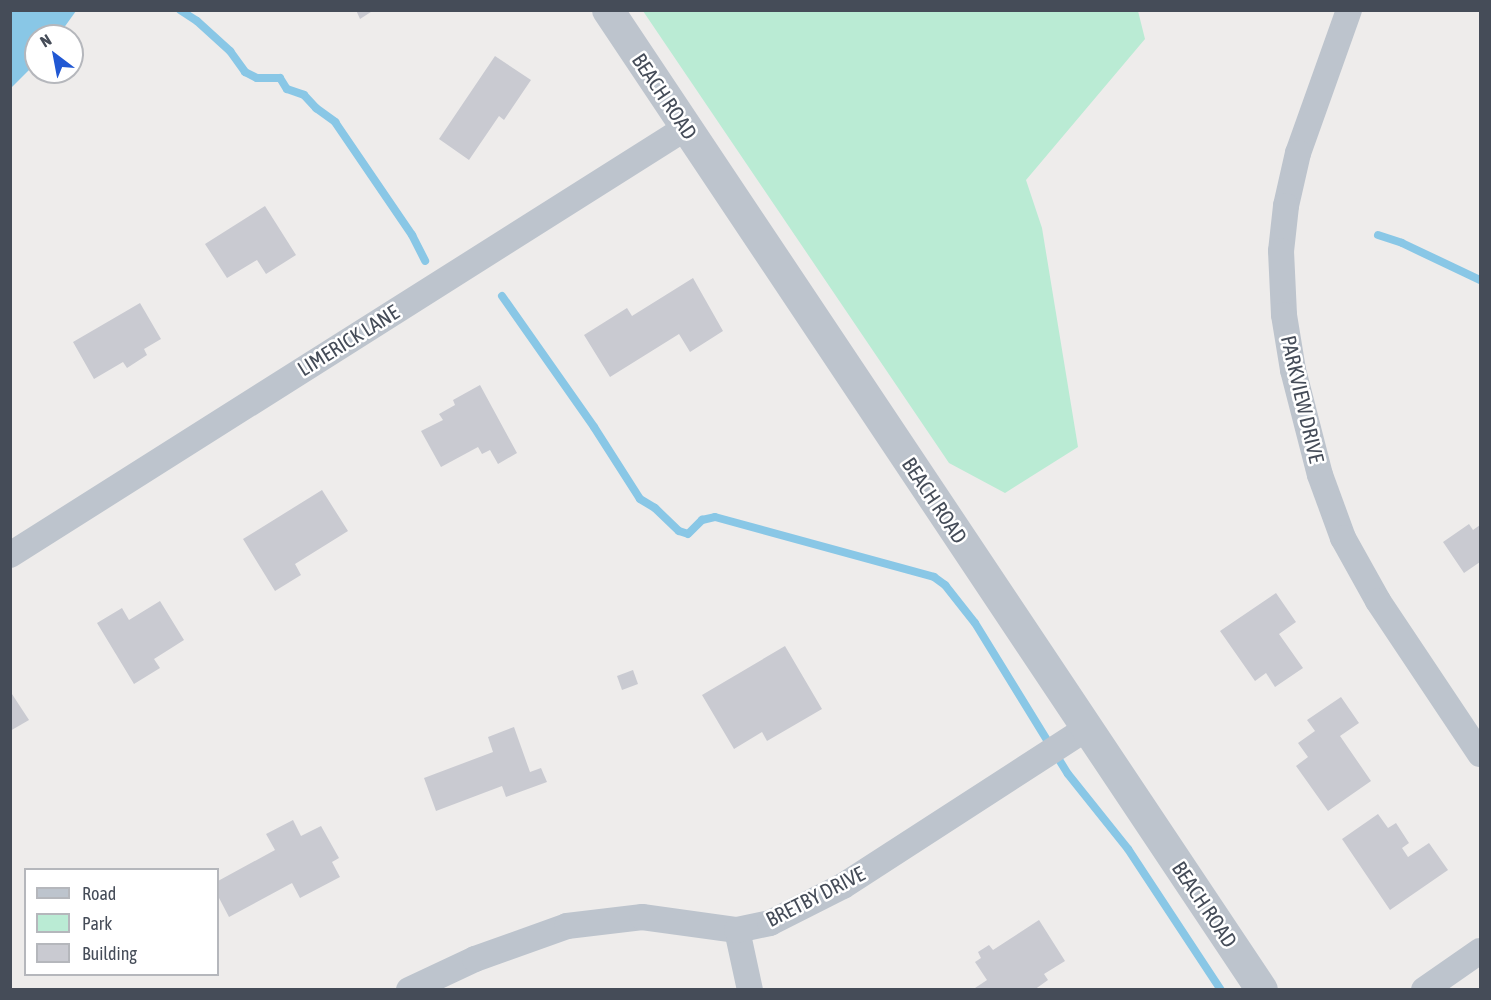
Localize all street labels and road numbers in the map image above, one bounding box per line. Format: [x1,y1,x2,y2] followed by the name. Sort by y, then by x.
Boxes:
[627,48,703,144] street label: BEACH ROAD
[293,299,403,381] street label: LIMERICK LANE
[1276,333,1330,465] street label: PARKVIEW DRIVE
[897,452,973,548] street label: BEACH ROAD
[1167,856,1243,952] street label: BEACH ROAD
[761,860,869,932] street label: BRETBY DRIVE

